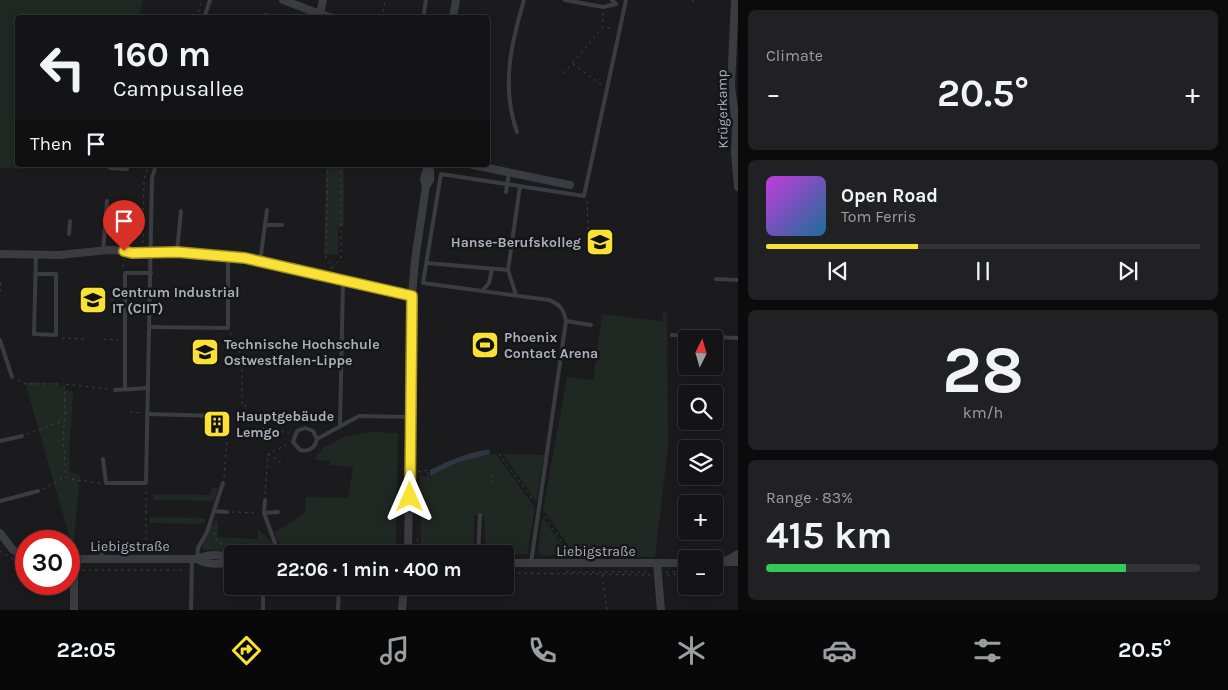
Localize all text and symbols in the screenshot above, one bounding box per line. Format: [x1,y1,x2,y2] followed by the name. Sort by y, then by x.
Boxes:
[113,34,211,75] text: 160 m
[30,35,95,100] icon: left
[766,46,823,65] text: Climate
[713,69,732,149] street label: Krügerkamp
[937,71,1029,116] text: 20.5°
[113,76,244,102] text: Campusallee
[766,77,781,110] text: −
[1185,77,1200,110] text: +
[82,130,110,158] icon: arrive
[30,133,72,155] text: Then
[841,185,938,207] text: Open Road
[103,200,145,251] pin
[110,207,138,235] icon: arrive
[841,207,916,226] text: Tom Ferris
[585,227,615,257] school or university icon: Hanse-Berufskolleg
[451,234,581,251] place label: Hanse-Berufskolleg
[824,257,852,285] icon: previous
[969,257,997,285] icon: pause
[1114,257,1142,285] icon: next
[112,284,239,317] place label: Centrum Industrial IT (CIIT)
[78,285,108,315] school or university icon: Centrum Industrial IT (CIIT)
[504,329,598,362] place label: Phoenix Contact Arena
[470,330,500,360] sports icon: Phoenix Contact Arena
[678,330,722,375] north arrow
[678,330,723,595] map controls
[942,332,1024,408] text: 28
[224,336,380,369] place label: Technische Hochschule Ostwestfalen-Lippe
[190,337,220,367] school or university icon: Technische Hochschule Ostwestfalen-Lippe
[678,385,723,430] button: search
[963,403,1003,422] text: km/h
[236,408,334,441] place label: Hauptgebäude Lemgo
[202,409,232,439] building icon: Hauptgebäude Lemgo
[678,440,723,485] button: layers
[383,470,435,522] position arrow
[766,488,853,507] text: Range · 83%
[678,495,723,540] button: +
[766,513,892,558] text: 415 km
[15,530,80,595] speed limit sign: 30
[90,538,170,555] street label: Liebigstraße
[556,543,636,560] street label: Liebigstraße
[678,550,723,595] button: −
[277,559,461,581] text: 22:06 · 1 min · 400 m
[229,633,264,668] icon: directions
[377,633,412,668] icon: music
[525,633,560,668] icon: phone
[674,633,709,668] icon: climate
[822,633,857,668] icon: car
[970,633,1005,668] icon: filters
[57,637,116,663] text: 22:05
[1118,637,1171,663] text: 20.5°

